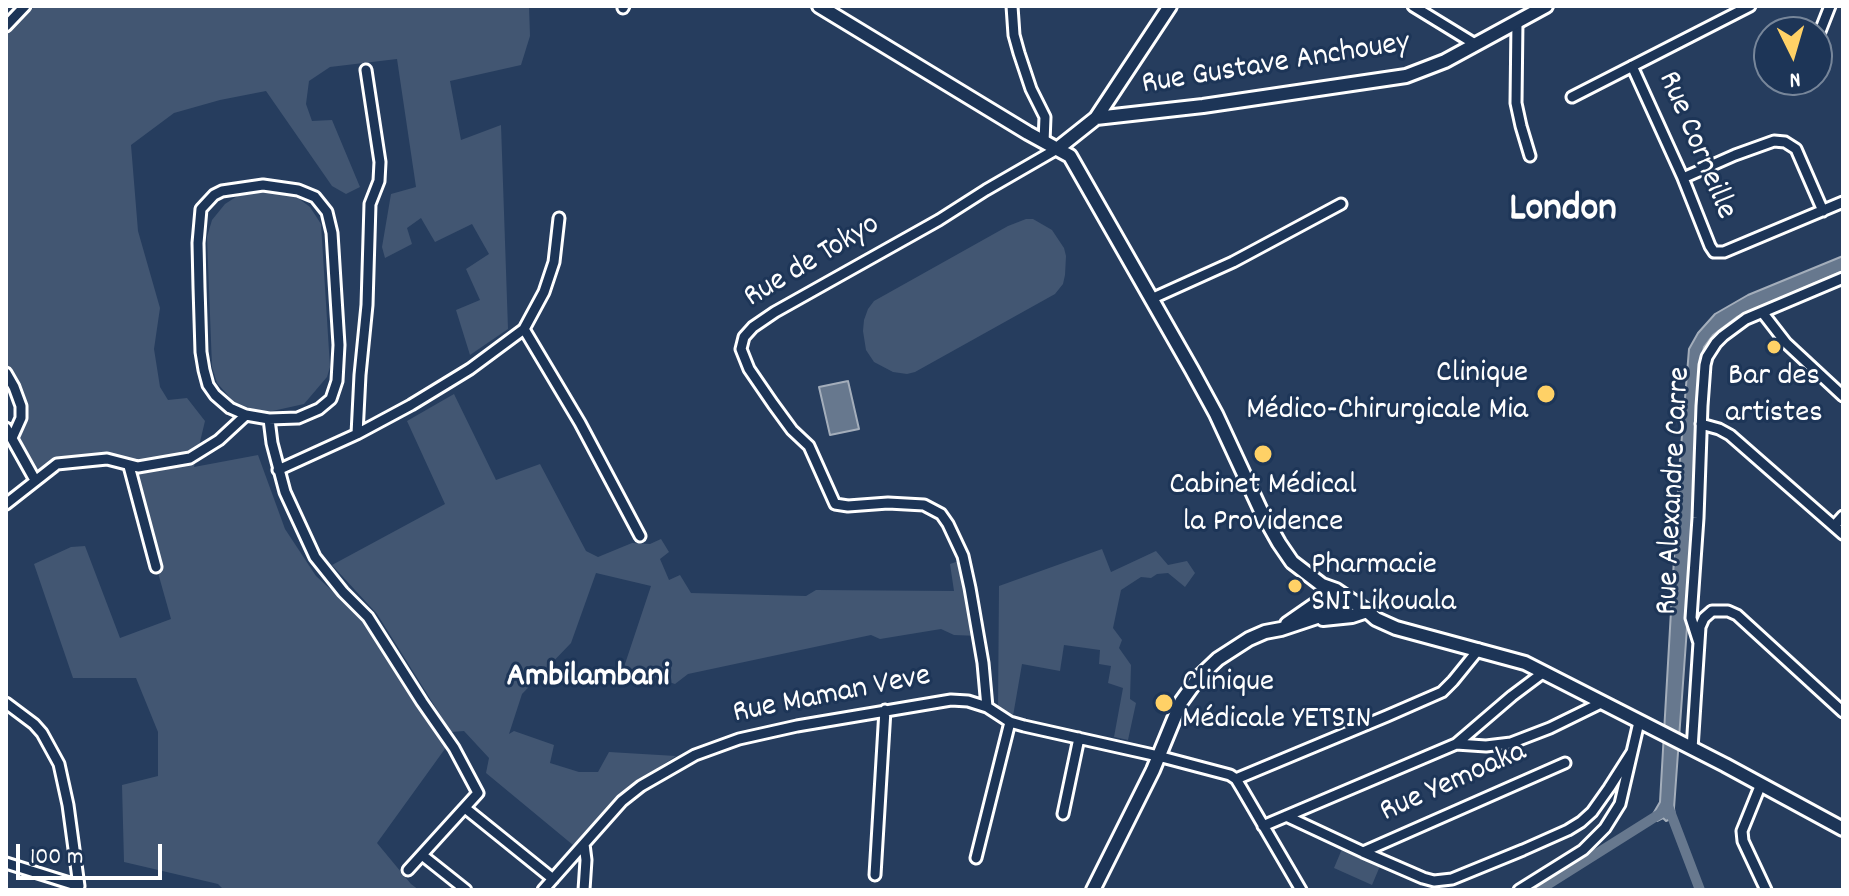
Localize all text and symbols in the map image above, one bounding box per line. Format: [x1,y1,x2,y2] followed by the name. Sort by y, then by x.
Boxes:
[1753,16,1833,96] north arrow
[1139,26,1413,106] street label: Rue Gustave Anchouey
[1788,62,1802,94] text: N
[1647,66,1743,226] street label: Rue Corneille
[1509,189,1617,237] district label: London
[738,207,888,319] street label: Rue de Tokyo
[1765,338,1783,356] marker: Bar des artistes
[1246,357,1528,432] place label: Clinique Médico-Chirurgicale Mia
[1725,360,1823,435] place label: Bar des artistes
[1650,366,1702,616] street label: Rue Alexandre Carre
[1535,383,1557,405] marker: Clinique Médico-Chirurgicale Mia
[1252,443,1274,465] marker: Cabinet Médical la Providence
[1169,469,1357,544] place label: Cabinet Médical la Providence
[1311,549,1456,624] place label: Pharmacie SNI Likouala
[1286,577,1304,595] marker: Pharmacie SNI Likouala
[507,659,669,699] district label: Ambilambani
[730,659,934,735] street label: Rue Maman Veve
[1182,666,1371,741] place label: Clinique Médicale YETSIN
[1153,692,1175,714] marker: Clinique Médicale YETSIN
[1375,735,1533,833] street label: Rue Yemoaka
[20,828,166,878] scale bar
[30,841,83,875] text: 100 m

